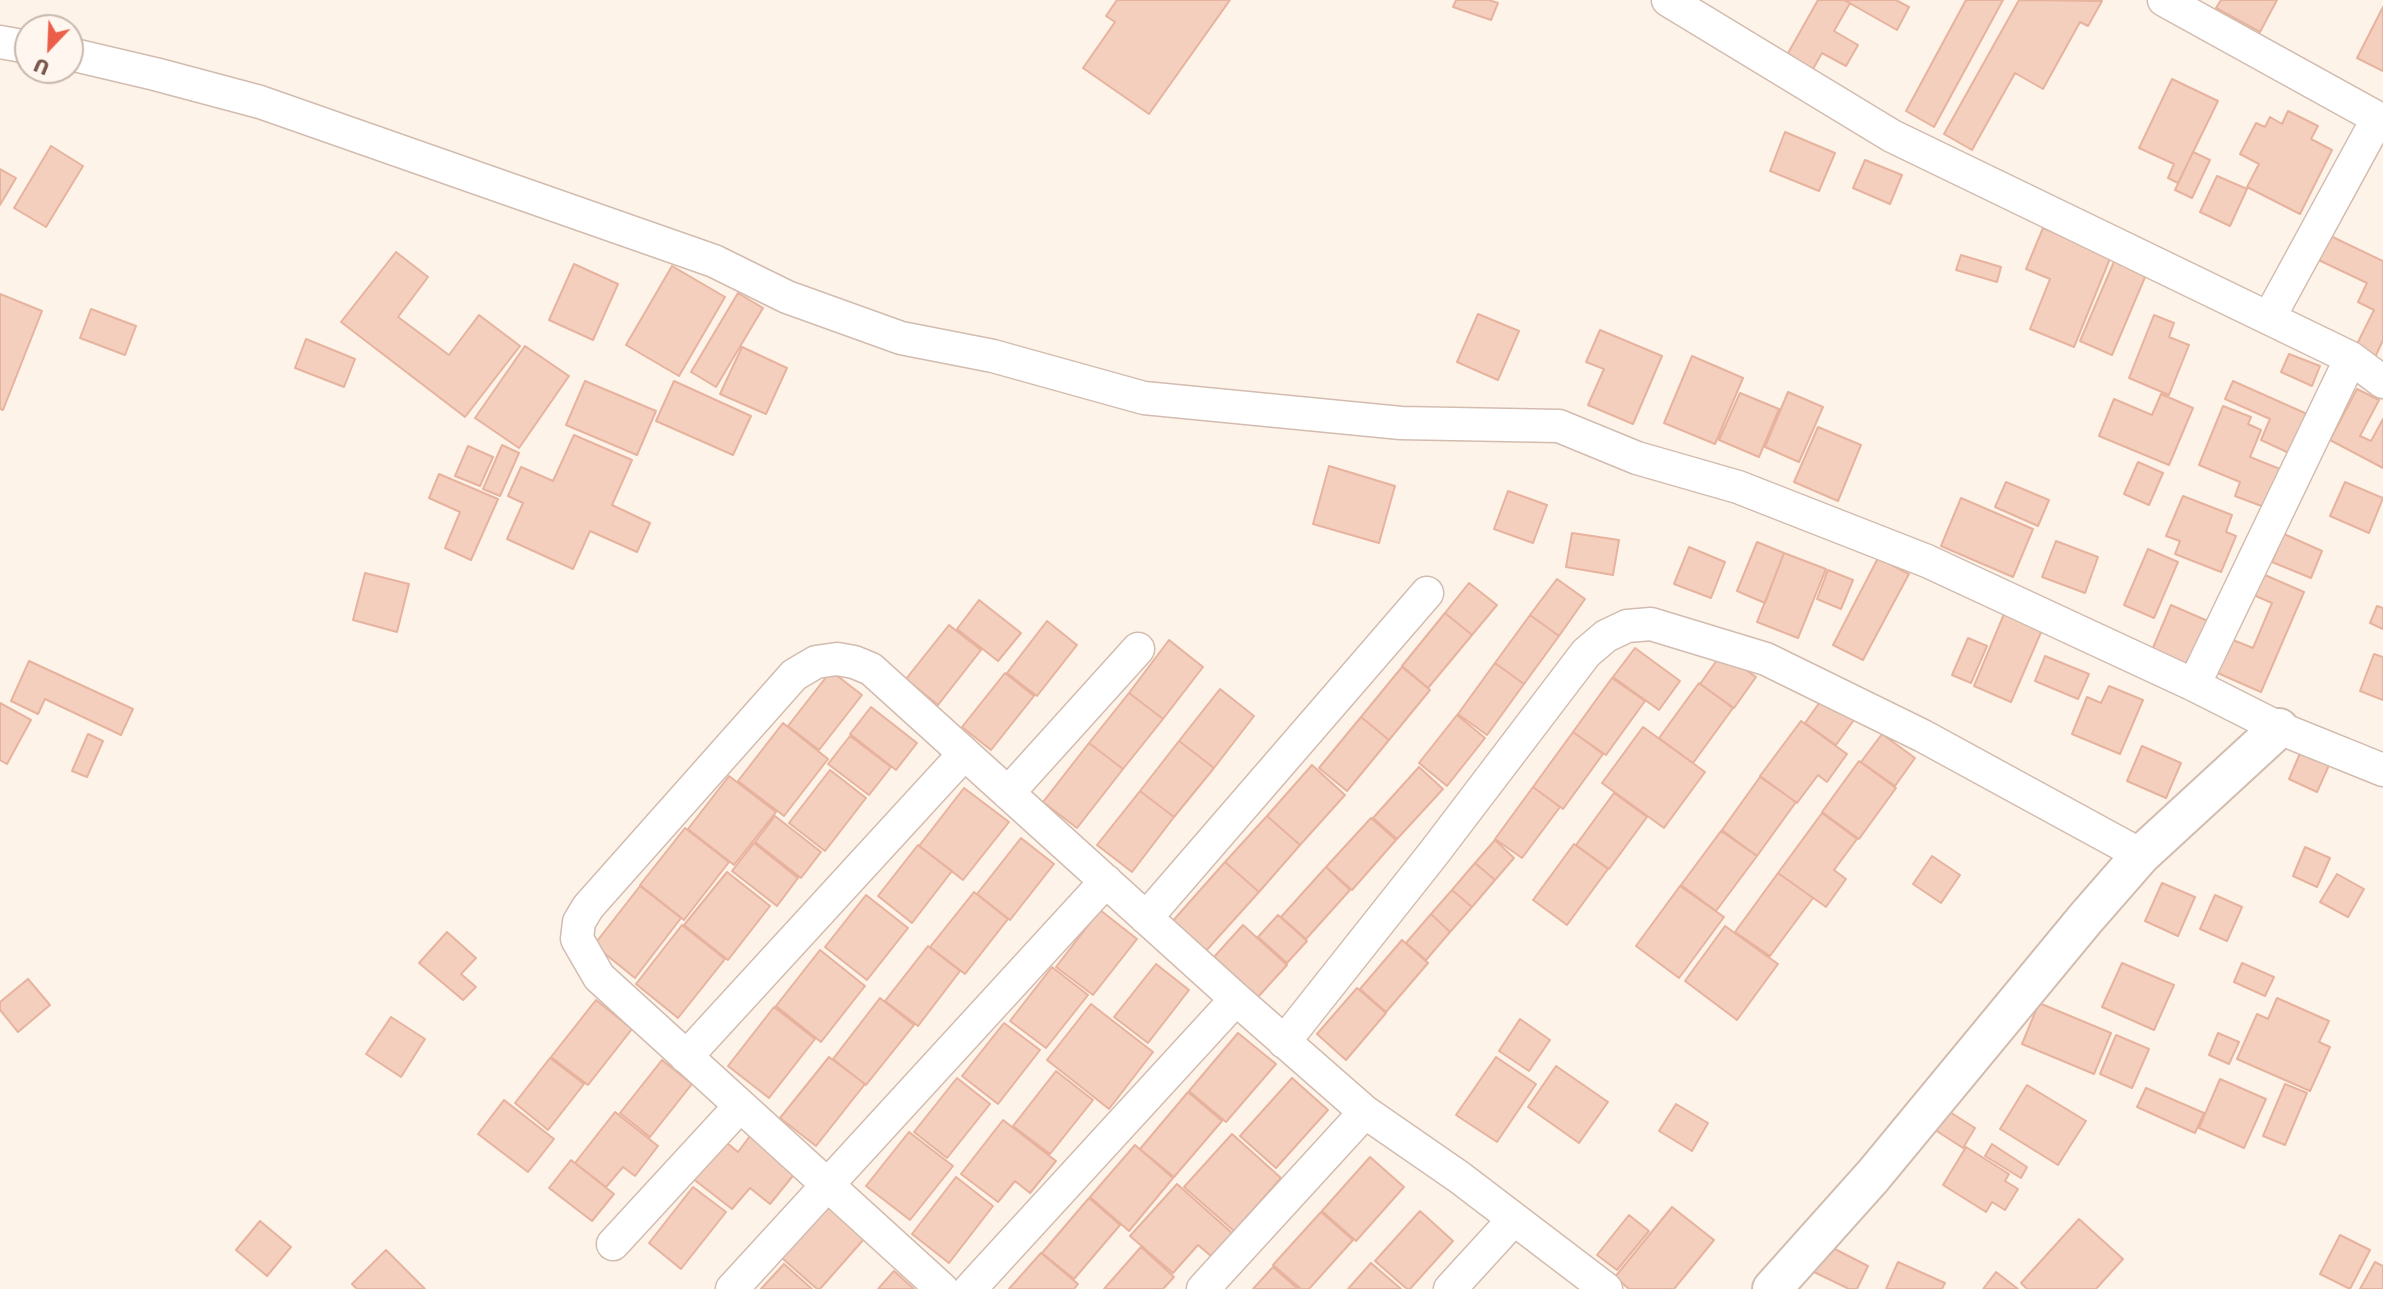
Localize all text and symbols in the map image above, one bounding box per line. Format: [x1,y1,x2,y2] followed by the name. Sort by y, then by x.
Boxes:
[14,14,84,84] north arrow
[30,53,53,80] text: U

